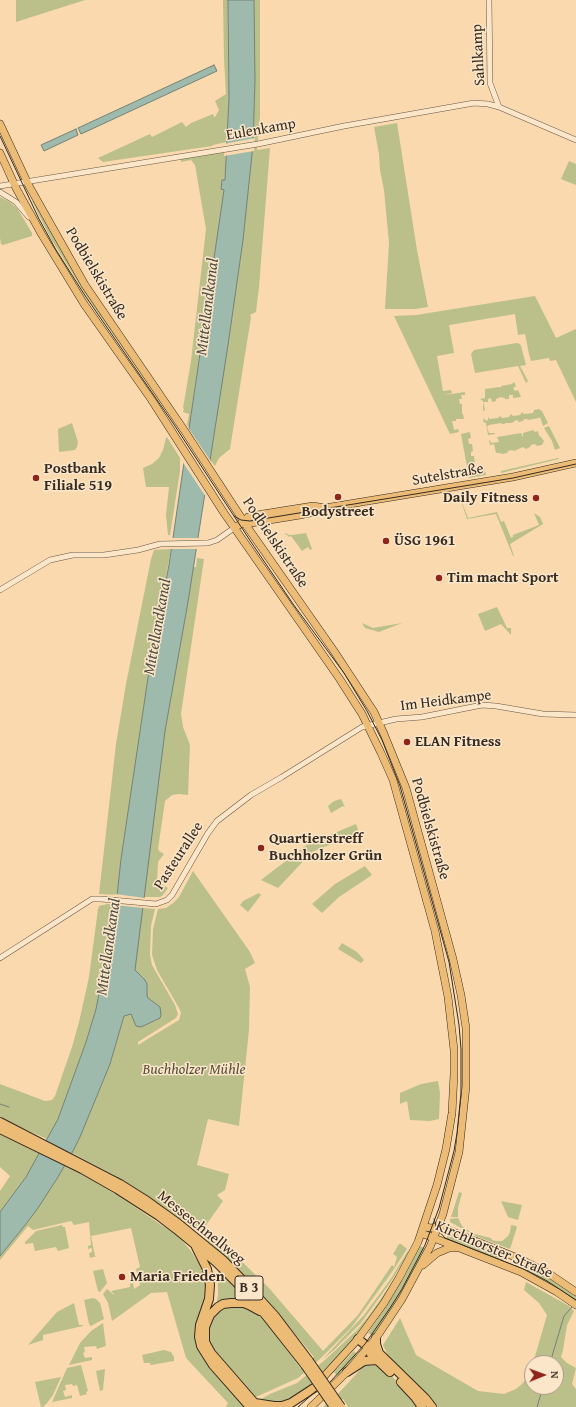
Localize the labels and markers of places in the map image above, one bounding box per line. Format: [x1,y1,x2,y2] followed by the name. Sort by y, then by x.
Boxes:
[44,460,112,495] place label: Postbank Filiale 519
[31,473,41,483] marker: Postbank Filiale 519
[443,489,528,507] place label: Daily Fitness
[333,492,343,502] marker: Bodystreet
[531,493,541,503] marker: Daily Fitness
[302,503,374,521] place label: Bodystreet
[394,532,455,550] place label: ÜSG 1961
[381,536,391,546] marker: ÜSG 1961
[447,569,559,587] place label: Tim macht Sport
[434,573,444,583] marker: Tim macht Sport
[415,733,501,751] place label: ELAN Fitness
[402,737,412,747] marker: ELAN Fitness
[269,830,382,865] place label: Quartierstreff Buchholzer Grün
[256,843,266,853] marker: Quartierstreff Buchholzer Grün
[130,1268,225,1286] place label: Maria Frieden
[117,1272,127,1282] marker: Maria Frieden

